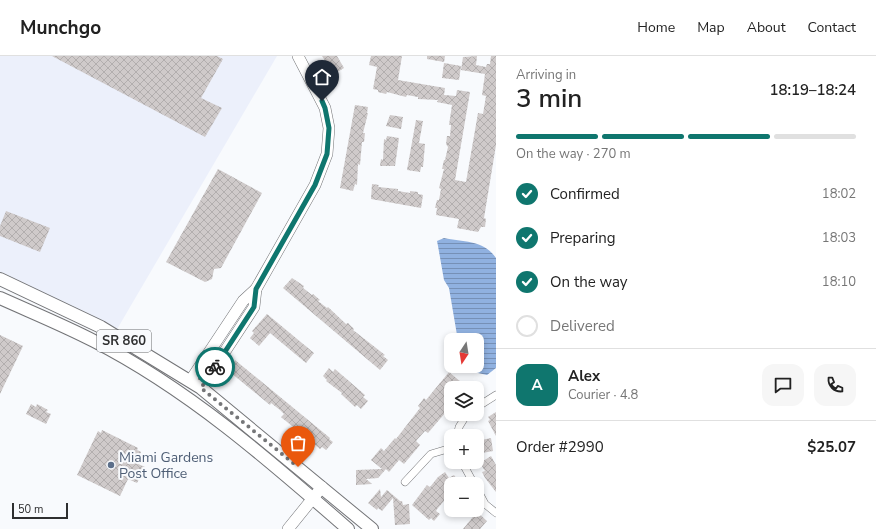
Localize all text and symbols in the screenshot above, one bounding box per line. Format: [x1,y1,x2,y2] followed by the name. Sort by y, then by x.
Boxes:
[20,15,101,41] text: Munchgo
[637,18,675,37] text: Home
[697,18,725,37] text: Map
[747,18,786,37] text: About
[808,18,856,37] text: Contact
[305,60,339,101] pin
[311,66,333,88] icon: home
[516,66,576,84] text: Arriving in
[769,80,856,100] text: 18:19–18:24
[516,81,582,116] text: 3 min
[516,145,631,163] text: On the way · 270 m
[516,183,538,205] icon: check
[550,184,620,204] text: Confirmed
[822,185,856,203] text: 18:02
[516,227,538,249] icon: check
[550,228,615,248] text: Preparing
[822,229,856,247] text: 18:03
[516,271,538,293] icon: check
[550,272,628,292] text: On the way
[822,273,856,291] text: 18:10
[550,316,615,336] text: Delivered
[97,330,151,352] road number: SR 860
[444,333,484,373] north arrow
[444,333,484,517] map controls
[195,347,235,387] courier
[204,356,226,378] icon: bike
[762,364,804,406] button: chat
[814,364,856,406] button: phone
[568,366,600,386] text: Alex
[531,375,543,395] text: A
[444,381,484,421] button: layers
[568,386,638,404] text: Courier · 4.8
[281,426,315,467] pin
[444,429,484,469] button: +
[287,432,309,454] icon: bag
[516,437,604,457] text: Order #2990
[807,437,856,457] text: $25.07
[119,448,214,483] place label: Miami Gardens Post Office
[106,460,116,470] marker: Miami Gardens Post Office
[444,477,484,517] button: −
[12,501,68,520] scale bar
[18,502,43,517] text: 50 m

